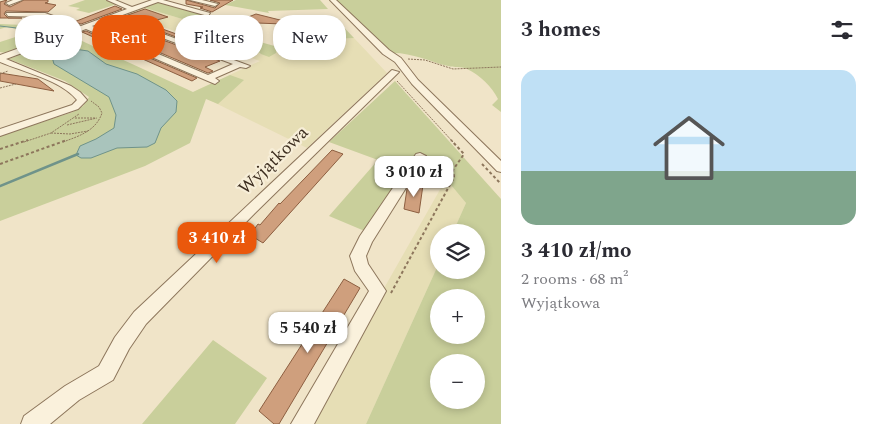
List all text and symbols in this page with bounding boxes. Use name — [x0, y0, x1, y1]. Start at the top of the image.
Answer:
text: 3 homes — [521, 14, 601, 46]
chip: Buy — [15, 15, 82, 60]
chip: Rent — [92, 15, 165, 60]
chip: Filters — [175, 15, 263, 60]
chip: New — [273, 15, 346, 60]
icon: filters — [828, 16, 856, 44]
icon: home — [644, 103, 734, 193]
street label: Wyjątkowa — [232, 120, 315, 201]
pin: 3 010 zł — [362, 156, 466, 198]
text: 3 010 zł — [385, 160, 443, 184]
pin: 3 410 zł — [165, 222, 269, 264]
map controls — [430, 224, 485, 409]
button: layers — [430, 224, 485, 279]
text: 3 410 zł — [188, 226, 246, 250]
text: 3 410 zł/mo — [521, 235, 632, 267]
text: 2 rooms · 68 m² — [521, 267, 628, 291]
button: + — [430, 289, 485, 344]
text: Wyjątkowa — [521, 291, 600, 315]
pin: 5 540 zł — [256, 312, 360, 354]
text: 5 540 zł — [279, 316, 337, 340]
button: − — [430, 354, 485, 409]

